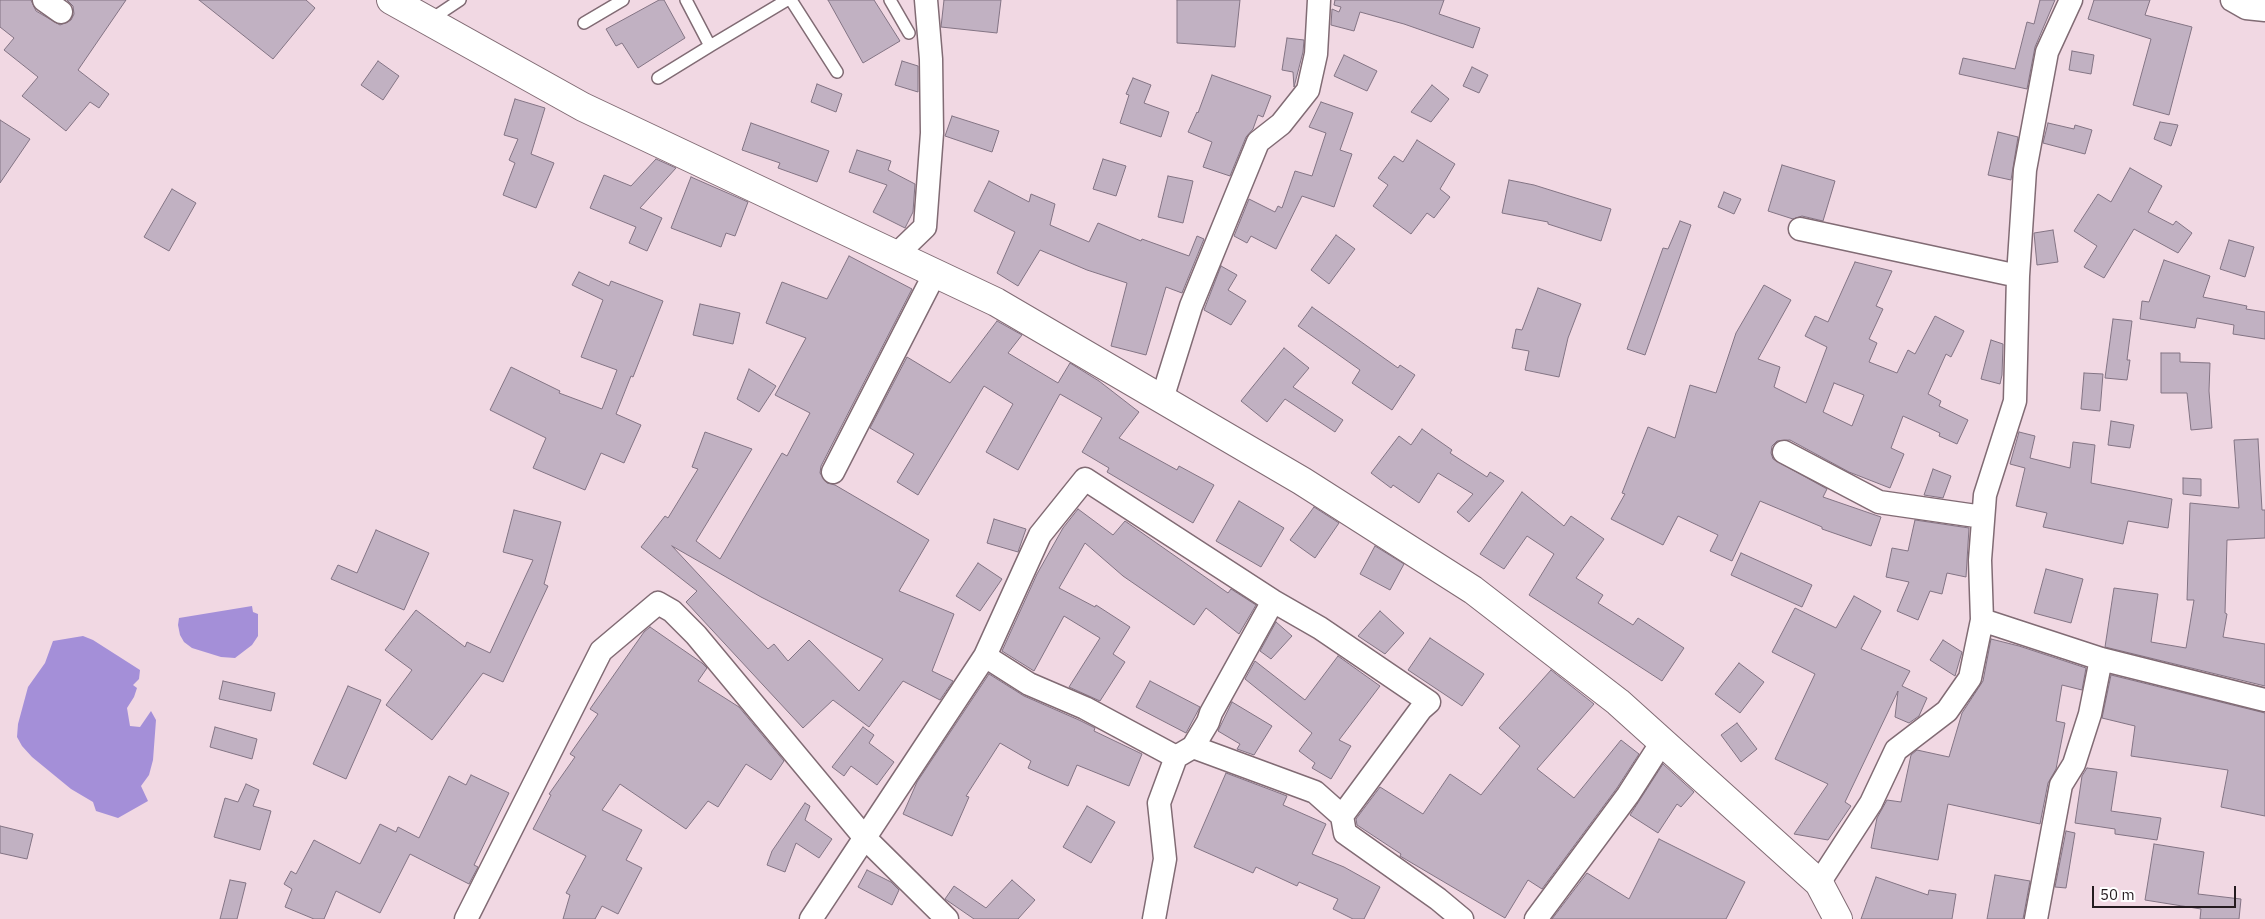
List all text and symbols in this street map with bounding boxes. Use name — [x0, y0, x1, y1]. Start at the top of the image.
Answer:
scale bar — [2095, 876, 2239, 908]
text: 50 m — [2100, 885, 2135, 904]

